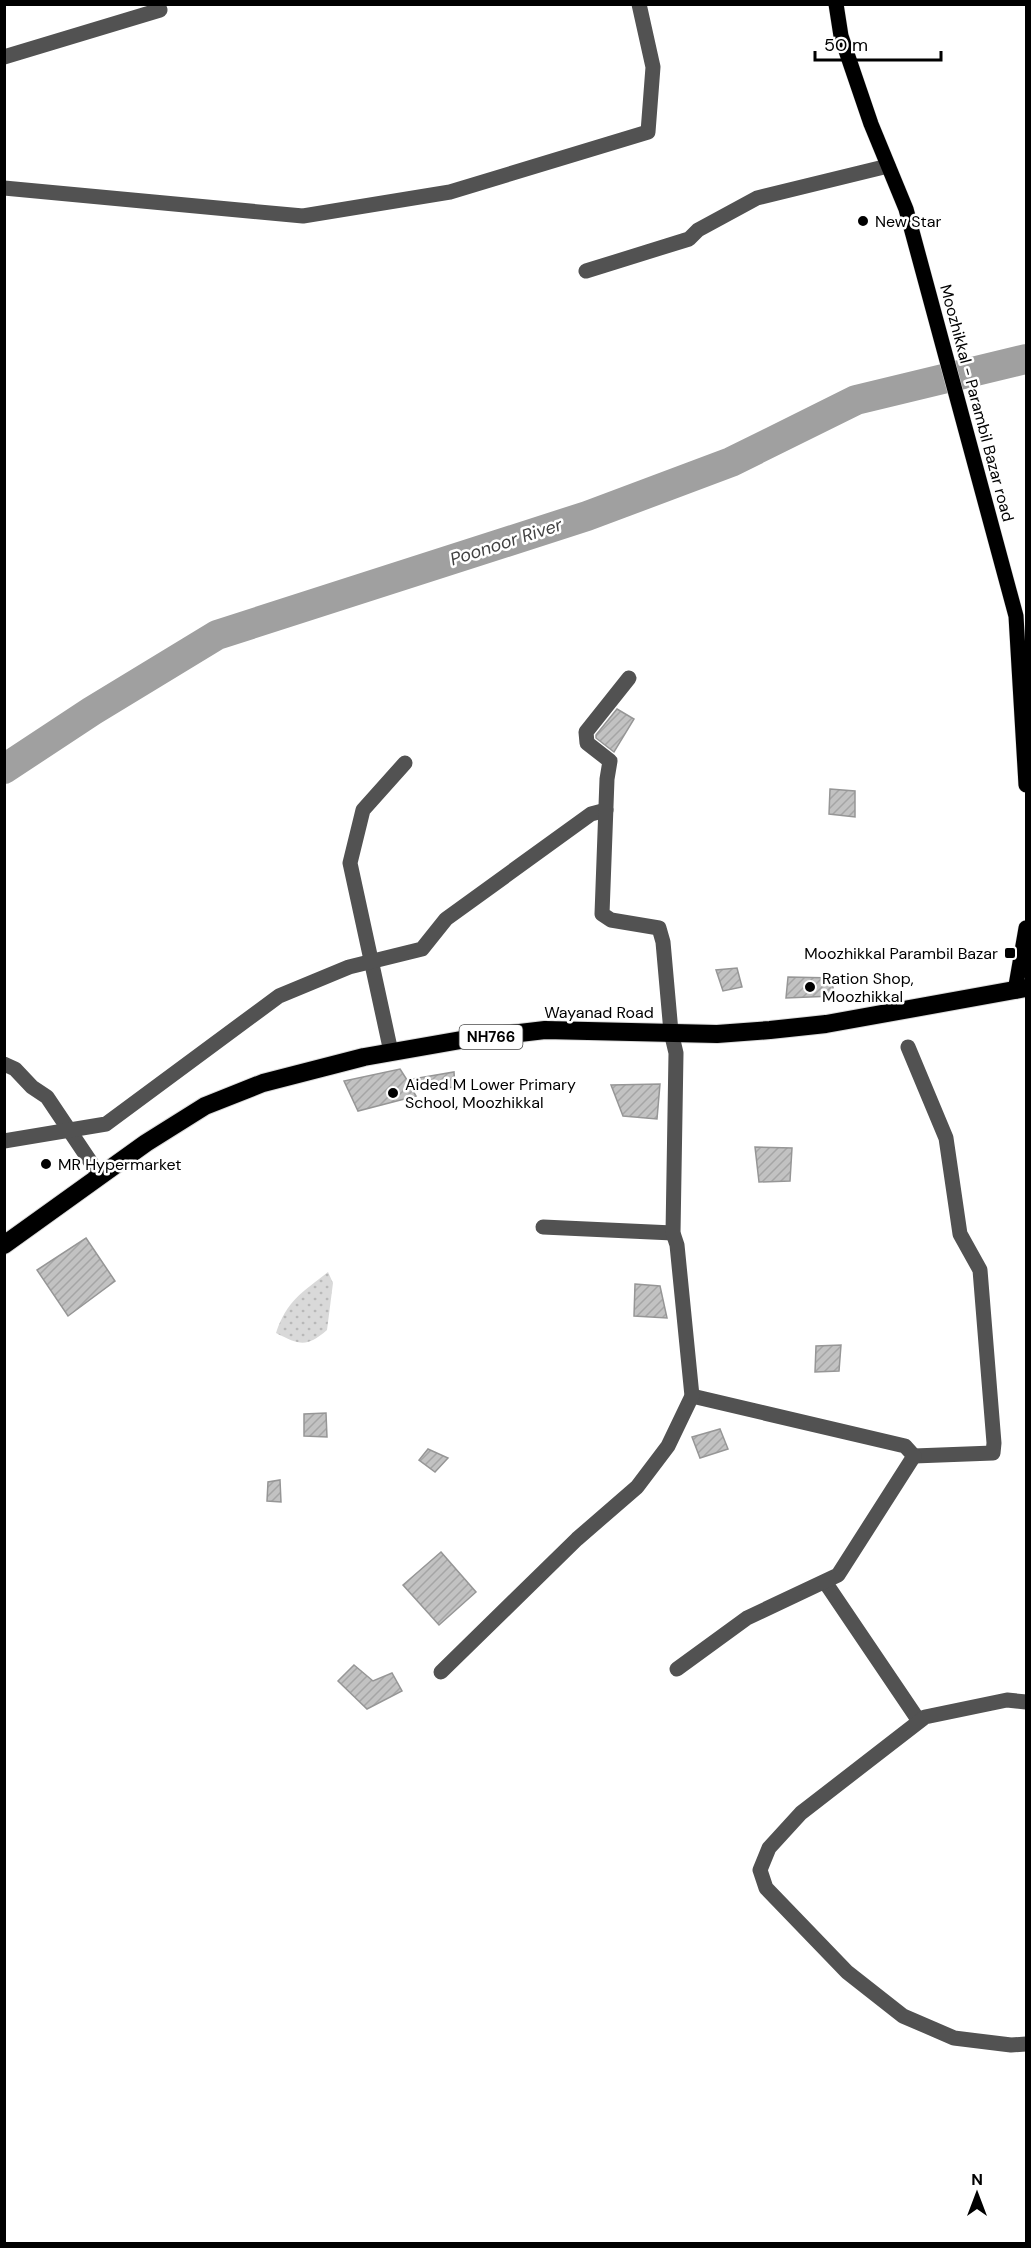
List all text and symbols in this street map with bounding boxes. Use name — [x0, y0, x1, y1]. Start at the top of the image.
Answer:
scale bar — [815, 24, 941, 62]
text: 50 m — [824, 33, 868, 57]
place label: New Star — [875, 211, 942, 232]
marker: New Star — [856, 214, 870, 228]
street label: Moozhikkal - Parambil Bazar road — [935, 282, 1019, 524]
water label: Poonoor River — [447, 512, 566, 571]
place label: Moozhikkal Parambil Bazar — [804, 943, 998, 964]
marker: Moozhikkal Parambil Bazar — [1003, 946, 1017, 960]
place label: Ration Shop, Moozhikkal — [822, 968, 914, 1007]
marker: Ration Shop, Moozhikkal — [803, 980, 817, 994]
street label: Wayanad Road — [544, 1002, 654, 1023]
road number: NH766 — [460, 1025, 522, 1049]
place label: Aided M Lower Primary School, Moozhikkal — [405, 1074, 576, 1113]
marker: Aided M Lower Primary School, Moozhikkal — [386, 1086, 400, 1100]
place label: MR Hypermarket — [58, 1154, 182, 1175]
marker: MR Hypermarket — [39, 1157, 53, 1171]
north arrow — [947, 2164, 1007, 2224]
text: N — [971, 2169, 983, 2190]

